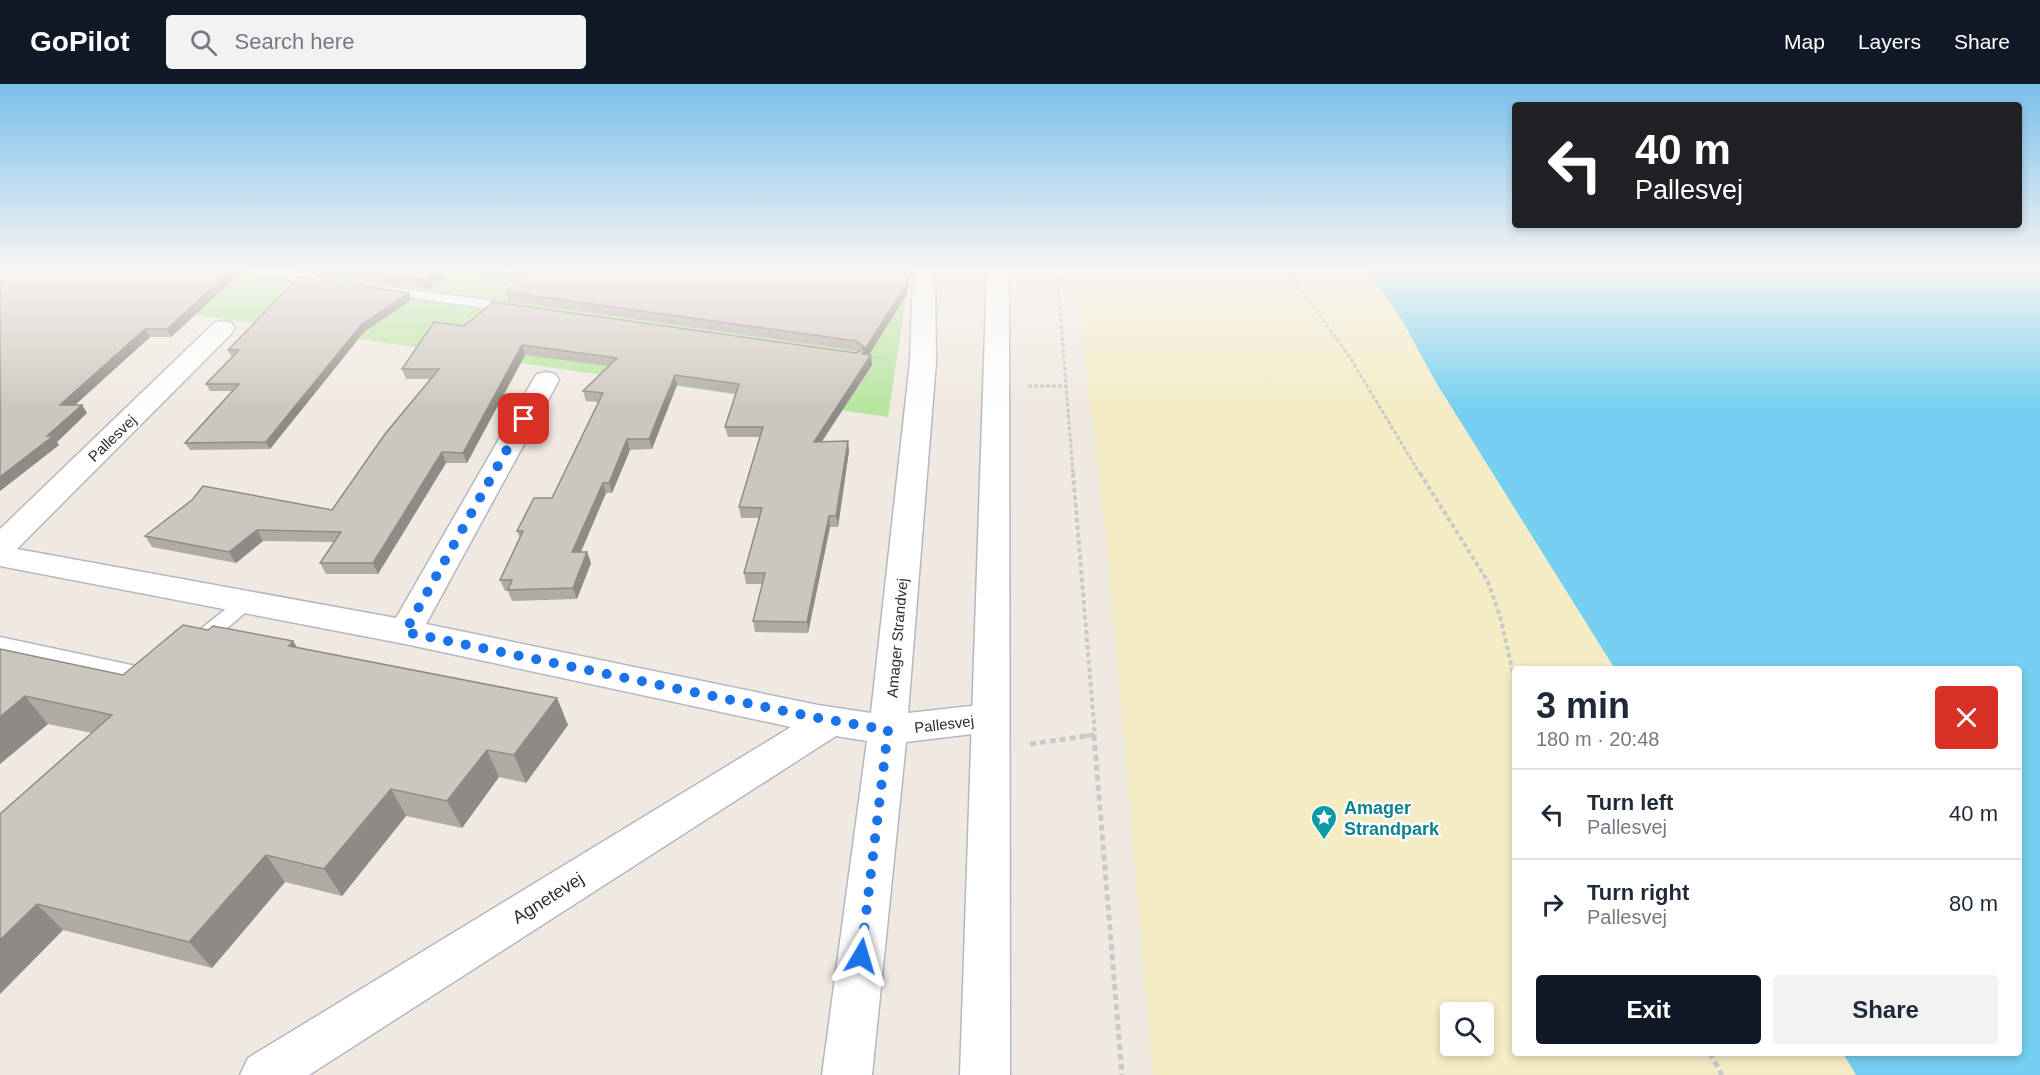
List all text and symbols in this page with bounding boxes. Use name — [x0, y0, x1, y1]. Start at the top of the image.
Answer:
search box — [166, 15, 586, 69]
text: GoPilot — [30, 26, 130, 57]
icon: search — [187, 26, 220, 59]
text: Search here — [235, 29, 354, 54]
text: Map — [1784, 30, 1825, 53]
text: Layers — [1858, 30, 1921, 53]
text: Share — [1954, 30, 2010, 53]
icon: left — [1536, 126, 1614, 204]
text: 40 m — [1635, 126, 1731, 173]
text: Pallesvej — [1635, 175, 1743, 205]
pin — [498, 393, 549, 444]
icon: arrive — [507, 402, 540, 435]
street label: Pallesvej — [85, 411, 139, 465]
street label: Amager Strandvej — [883, 577, 911, 699]
text: 3 min — [1536, 685, 1630, 726]
button: close — [1935, 686, 1998, 749]
street label: Pallesvej — [913, 712, 975, 736]
text: 180 m · 20:48 — [1536, 728, 1659, 750]
text: Turn left — [1587, 790, 1673, 815]
place label: Amager Strandpark — [1344, 798, 1440, 839]
icon: left — [1536, 798, 1569, 831]
text: 40 m — [1949, 801, 1998, 826]
place icon: Amager Strandpark — [1309, 803, 1339, 841]
text: Pallesvej — [1587, 816, 1667, 838]
street label: Agnetevej — [509, 868, 587, 928]
text: Turn right — [1587, 880, 1689, 905]
icon: right — [1536, 888, 1569, 921]
text: 80 m — [1949, 891, 1998, 916]
text: Pallesvej — [1587, 906, 1667, 928]
position arrow — [829, 924, 893, 988]
button: Exit — [1536, 975, 1761, 1044]
button: Share — [1773, 975, 1998, 1044]
map controls — [1440, 1002, 1494, 1056]
button: search — [1440, 1002, 1494, 1056]

